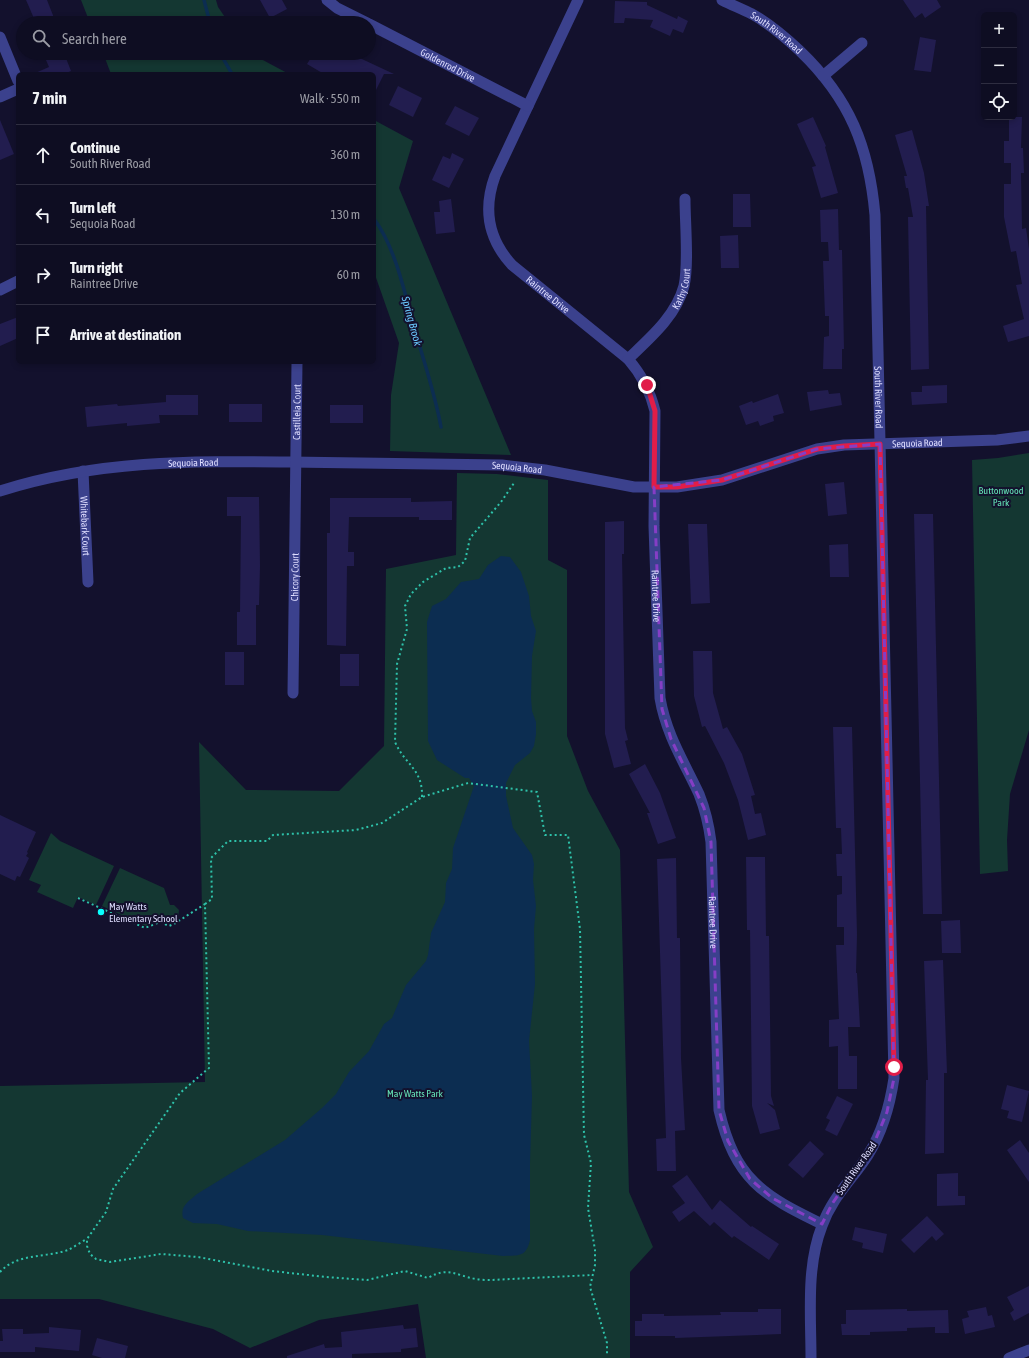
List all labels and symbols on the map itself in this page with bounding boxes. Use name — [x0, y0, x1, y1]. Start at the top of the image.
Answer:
street label: South River Road — [749, 10, 804, 56]
street label: Goldenrod Drive — [419, 47, 477, 84]
street label: Kathy Court — [670, 268, 692, 311]
street label: Raintree Drive — [524, 274, 572, 316]
water label: Spring Brook — [399, 294, 424, 347]
street label: South River Road — [872, 366, 885, 429]
route end — [638, 376, 656, 394]
street label: Castilleia Court — [291, 384, 303, 440]
street label: Sequoia Road — [892, 437, 943, 449]
street label: Sequoia Road — [168, 457, 219, 469]
street label: Sequoia Road — [492, 460, 543, 476]
park label: Buttonwood Park — [979, 485, 1024, 508]
street label: Whitebark Court — [78, 496, 92, 556]
street label: Chicory Court — [289, 553, 301, 601]
street label: Raintree Drive — [650, 570, 662, 623]
street label: Raintree Drive — [707, 896, 719, 949]
place label: May Watts Elementary School — [109, 901, 178, 924]
marker: May Watts Elementary School — [96, 907, 106, 917]
route start — [885, 1058, 903, 1076]
park label: May Watts Park — [387, 1088, 443, 1099]
street label: South River Road — [834, 1139, 879, 1197]

